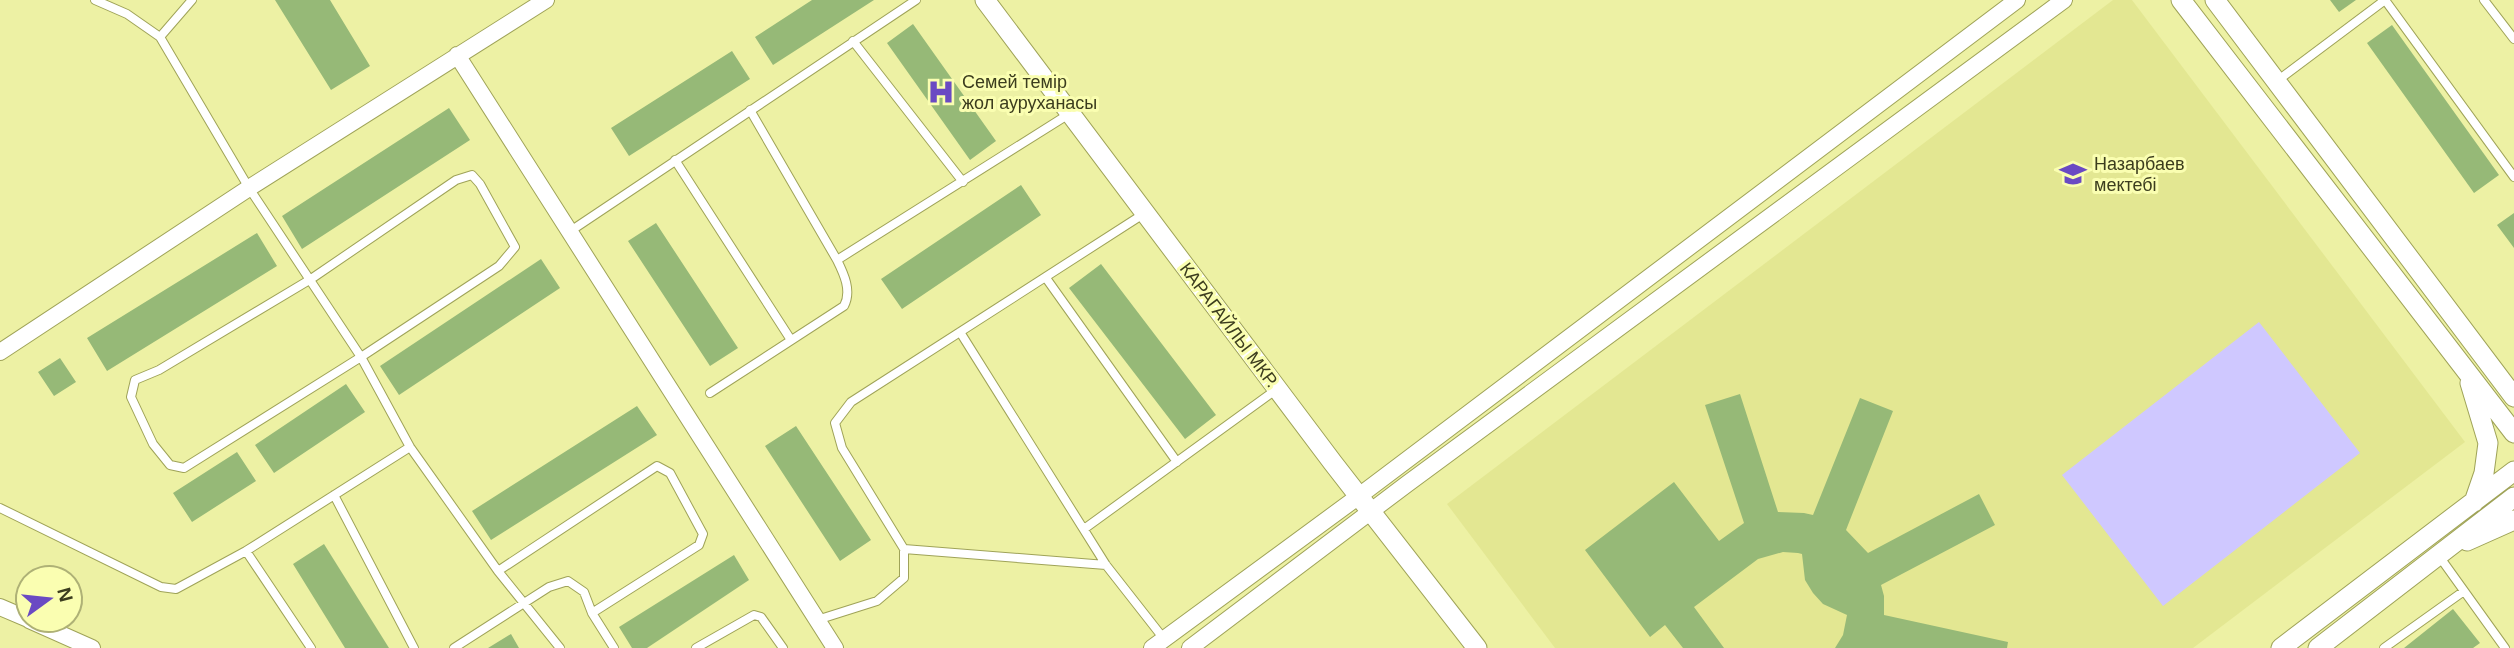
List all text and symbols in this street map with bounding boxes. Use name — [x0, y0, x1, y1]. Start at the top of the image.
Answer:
place label: Семей темір жол ауруханасы — [962, 72, 1097, 113]
hospital icon: Семей темір жол ауруханасы — [926, 77, 956, 107]
place label: Назарбаев мектебі — [2094, 154, 2185, 195]
school or university icon: Назарбаев мектебі — [2058, 159, 2088, 189]
street label: КАРАГАЙЛЫ МКР. — [1176, 258, 1283, 391]
north arrow — [14, 564, 84, 634]
text: N — [53, 585, 77, 604]

